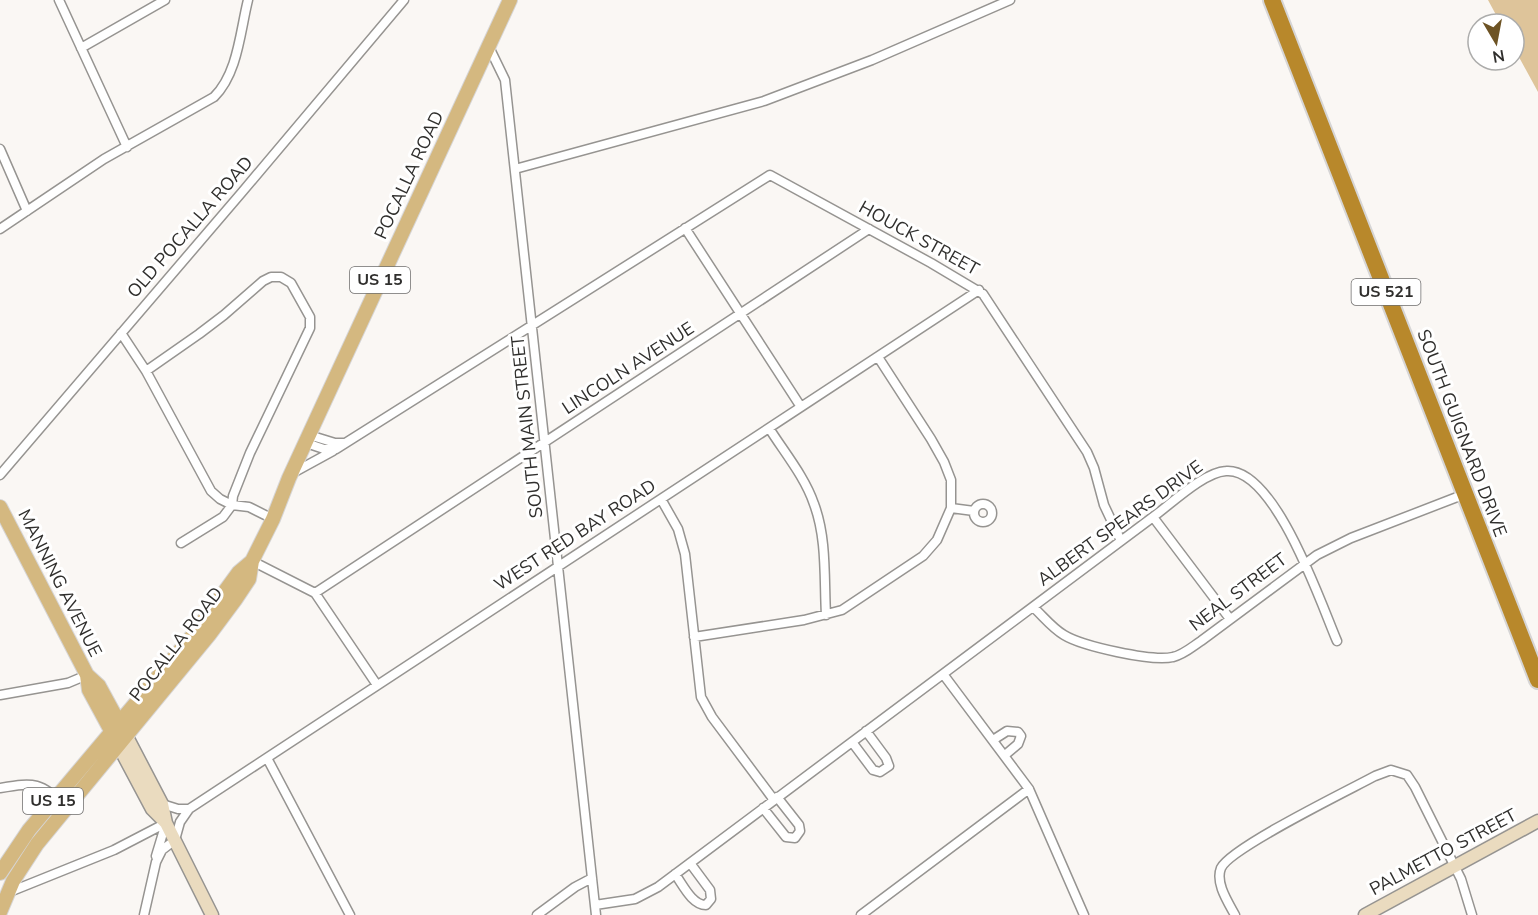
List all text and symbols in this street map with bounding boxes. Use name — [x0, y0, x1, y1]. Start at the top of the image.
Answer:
north arrow — [1466, 12, 1526, 72]
text: N — [1491, 44, 1506, 68]
street label: POCALLA ROAD — [369, 107, 449, 243]
street label: OLD POCALLA ROAD — [122, 151, 258, 303]
street label: HOUCK STREET — [855, 195, 983, 281]
road number: US 15 — [350, 267, 410, 293]
road number: US 521 — [1352, 279, 1420, 305]
street label: LINCOLN AVENUE — [557, 316, 699, 420]
street label: SOUTH GUIGNARD DRIVE — [1411, 326, 1513, 540]
street label: SOUTH MAIN STREET — [505, 334, 549, 519]
street label: ALBERT SPEARS DRIVE — [1032, 455, 1208, 591]
street label: WEST RED BAY ROAD — [490, 474, 660, 596]
street label: MANNING AVENUE — [12, 505, 108, 661]
street label: NEAL STREET — [1184, 547, 1292, 637]
street label: POCALLA ROAD — [124, 582, 228, 706]
road number: US 15 — [23, 788, 83, 814]
street label: PALMETTO STREET — [1365, 803, 1521, 901]

